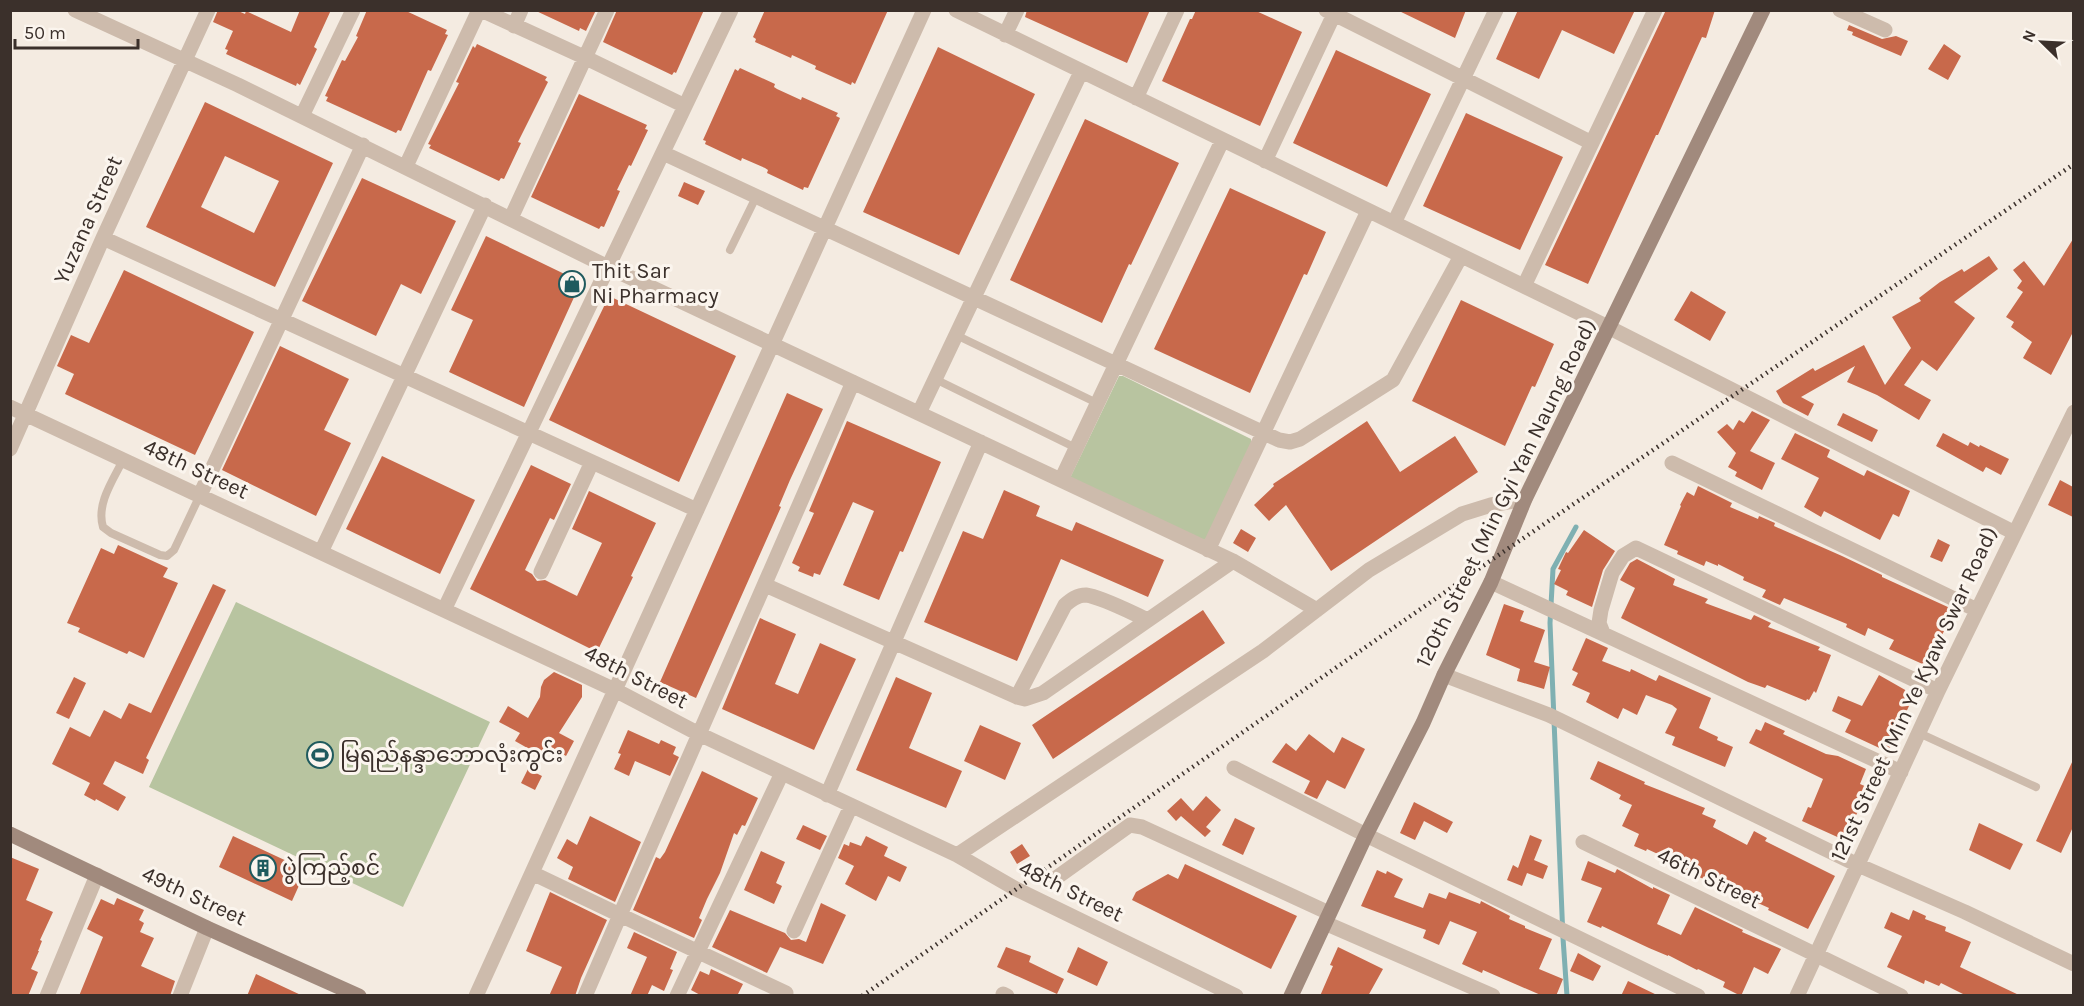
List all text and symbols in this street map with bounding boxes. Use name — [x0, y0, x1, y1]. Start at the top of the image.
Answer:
scale bar — [15, 12, 138, 50]
north arrow — [2012, 12, 2072, 72]
text: 50 m — [24, 22, 66, 44]
text: N — [2018, 27, 2040, 45]
street label: Yuzana Street — [48, 152, 128, 288]
place label: Thit Sar Ni Pharmacy — [592, 258, 719, 309]
shop icon: Thit Sar Ni Pharmacy — [557, 269, 587, 299]
street label: 120th Street (Min Gyi Yan Naung Road) — [1410, 315, 1602, 671]
street label: 48th Street — [139, 433, 253, 505]
street label: 121st Street (Min Ye Kyaw Swar Road) — [1825, 522, 2003, 866]
street label: 48th Street — [580, 640, 692, 714]
place label: မြရည်နန္ဒာဘောလုံးကွင်း — [340, 739, 563, 773]
sports icon: မြရည်နန္ဒာဘောလုံးကွင်း — [305, 740, 335, 770]
street label: 46th Street — [1653, 842, 1765, 914]
place label: ပွဲကြည့်စင် — [282, 852, 380, 885]
building icon: ပွဲကြည့်စင် — [248, 853, 278, 883]
street label: 48th Street — [1015, 855, 1127, 927]
street label: 49th Street — [138, 861, 250, 931]

